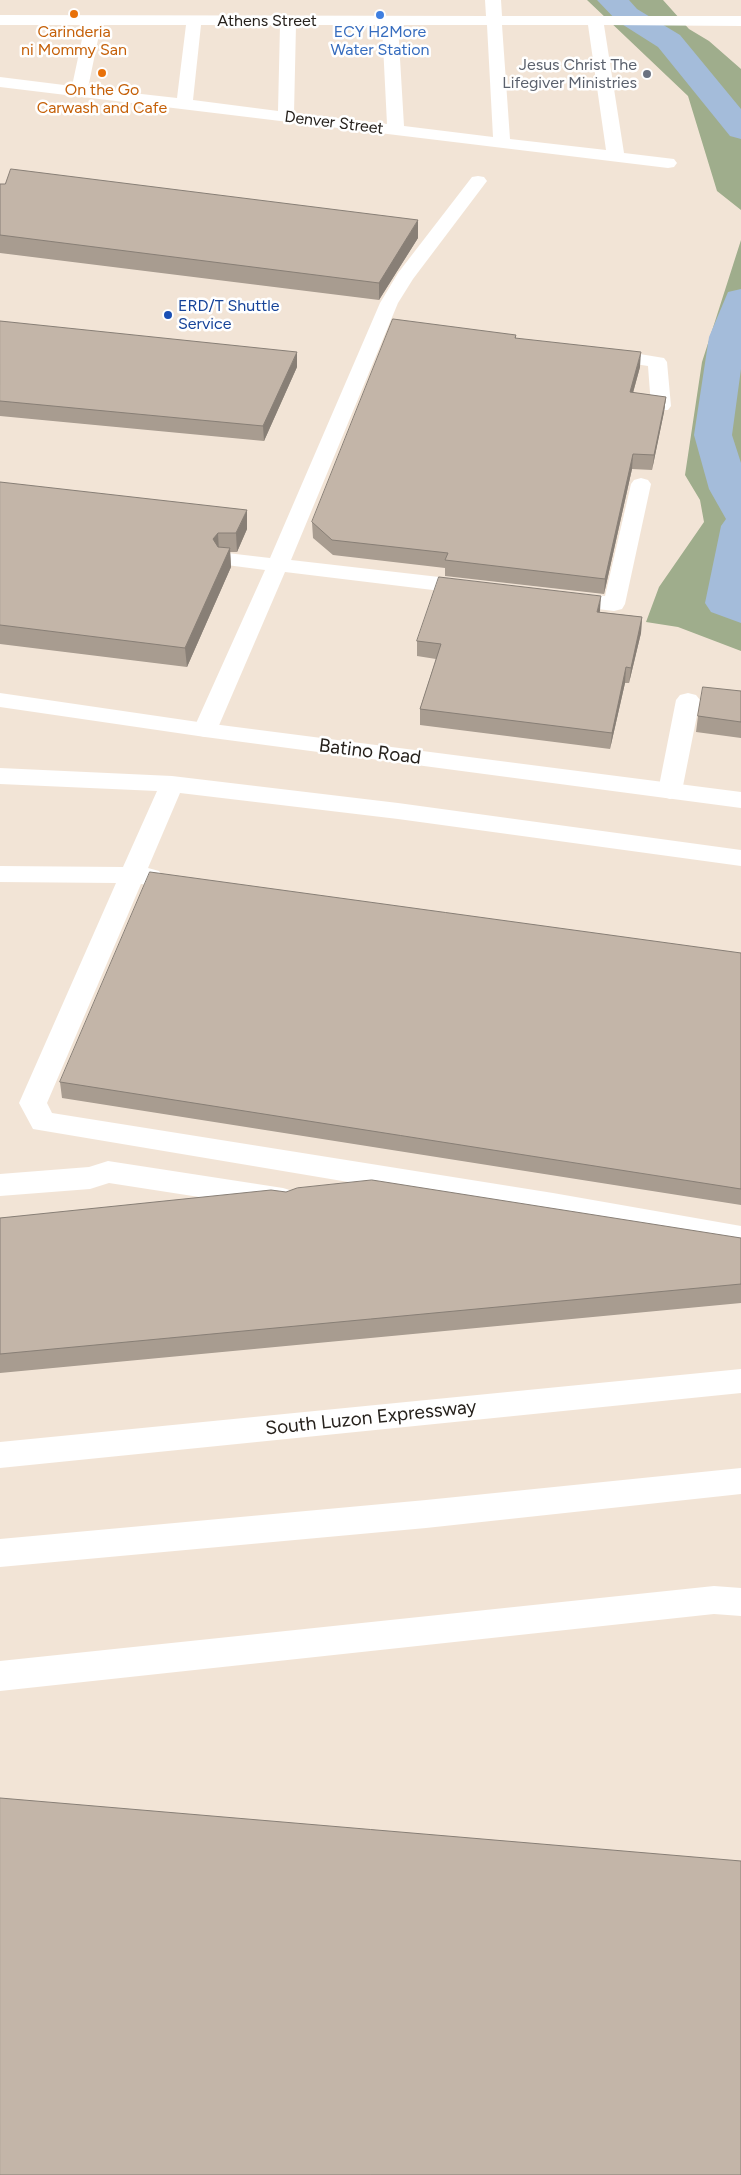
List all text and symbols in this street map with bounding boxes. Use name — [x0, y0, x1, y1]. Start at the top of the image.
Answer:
marker: Carinderia ni Mommy San — [68, 8, 80, 20]
marker: ECY H2More Water Station — [374, 9, 386, 21]
street label: Athens Street — [217, 11, 317, 31]
place label: Carinderia ni Mommy San — [21, 22, 127, 60]
place label: ECY H2More Water Station — [331, 22, 429, 60]
place label: Jesus Christ The Lifegiver Ministries — [502, 55, 637, 93]
marker: On the Go Carwash and Cafe — [96, 67, 108, 79]
marker: Jesus Christ The Lifegiver Ministries — [641, 68, 653, 80]
place label: On the Go Carwash and Cafe — [37, 80, 167, 118]
street label: Denver Street — [283, 107, 385, 139]
place label: ERD/T Shuttle Service — [178, 296, 280, 334]
marker: ERD/T Shuttle Service — [162, 309, 174, 321]
street label: Batino Road — [318, 734, 422, 770]
street label: South Luzon Expressway — [264, 1396, 478, 1440]

